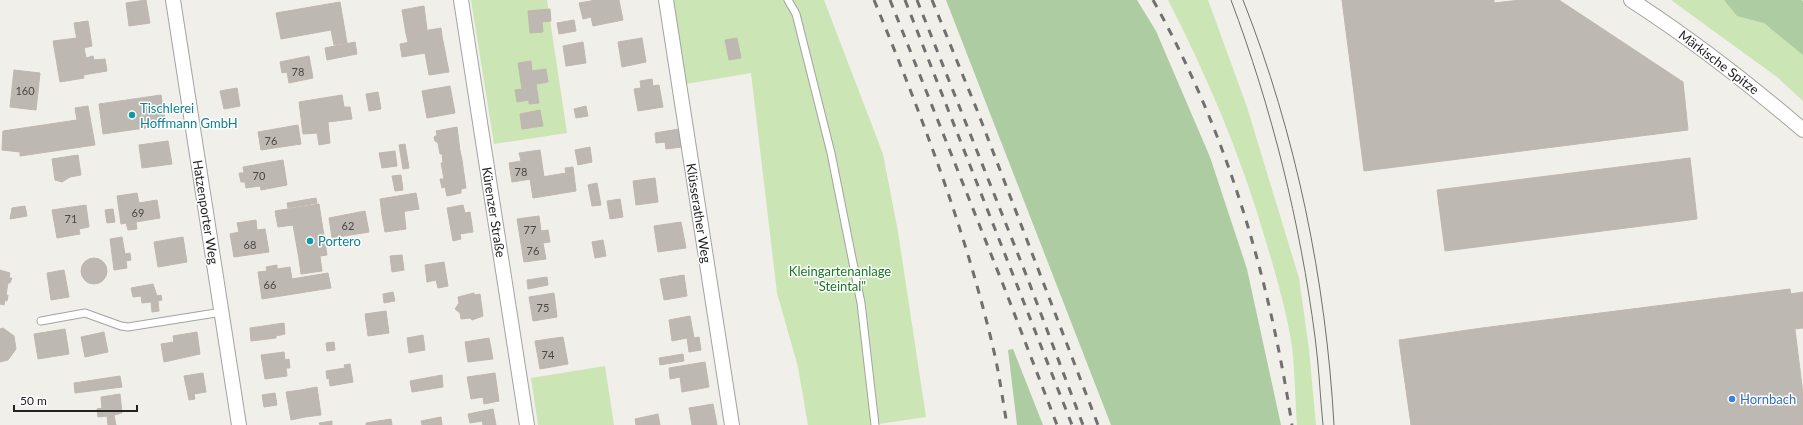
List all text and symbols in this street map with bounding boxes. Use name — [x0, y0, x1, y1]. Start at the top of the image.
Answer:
street label: Märkische Spitze — [1676, 27, 1763, 98]
house number: 78 — [292, 65, 304, 78]
house number: 160 — [15, 84, 35, 97]
place label: Tischlerei Hoffmann GmbH — [140, 100, 238, 131]
marker: Tischlerei Hoffmann GmbH — [127, 110, 137, 120]
house number: 76 — [265, 134, 277, 147]
street label: Hatzenporter Weg — [190, 159, 222, 266]
street label: Klüsserather Weg — [683, 162, 715, 264]
house number: 78 — [515, 165, 527, 178]
street label: Kürenzer Straße — [479, 166, 509, 259]
house number: 70 — [253, 169, 266, 182]
house number: 69 — [132, 206, 144, 219]
house number: 71 — [65, 212, 77, 225]
house number: 62 — [342, 219, 354, 232]
house number: 77 — [524, 223, 536, 236]
place label: Portero — [318, 233, 361, 249]
marker: Portero — [305, 236, 315, 246]
house number: 68 — [244, 238, 256, 251]
house number: 76 — [527, 244, 539, 257]
park label: Kleingartenanlage "Steintal" — [789, 263, 891, 294]
house number: 66 — [264, 278, 276, 291]
house number: 75 — [537, 301, 549, 314]
house number: 74 — [542, 348, 555, 361]
scale bar — [14, 387, 137, 413]
place label: Hornbach — [1740, 391, 1796, 407]
text: 50 m — [20, 393, 47, 408]
marker: Hornbach — [1727, 394, 1737, 404]

